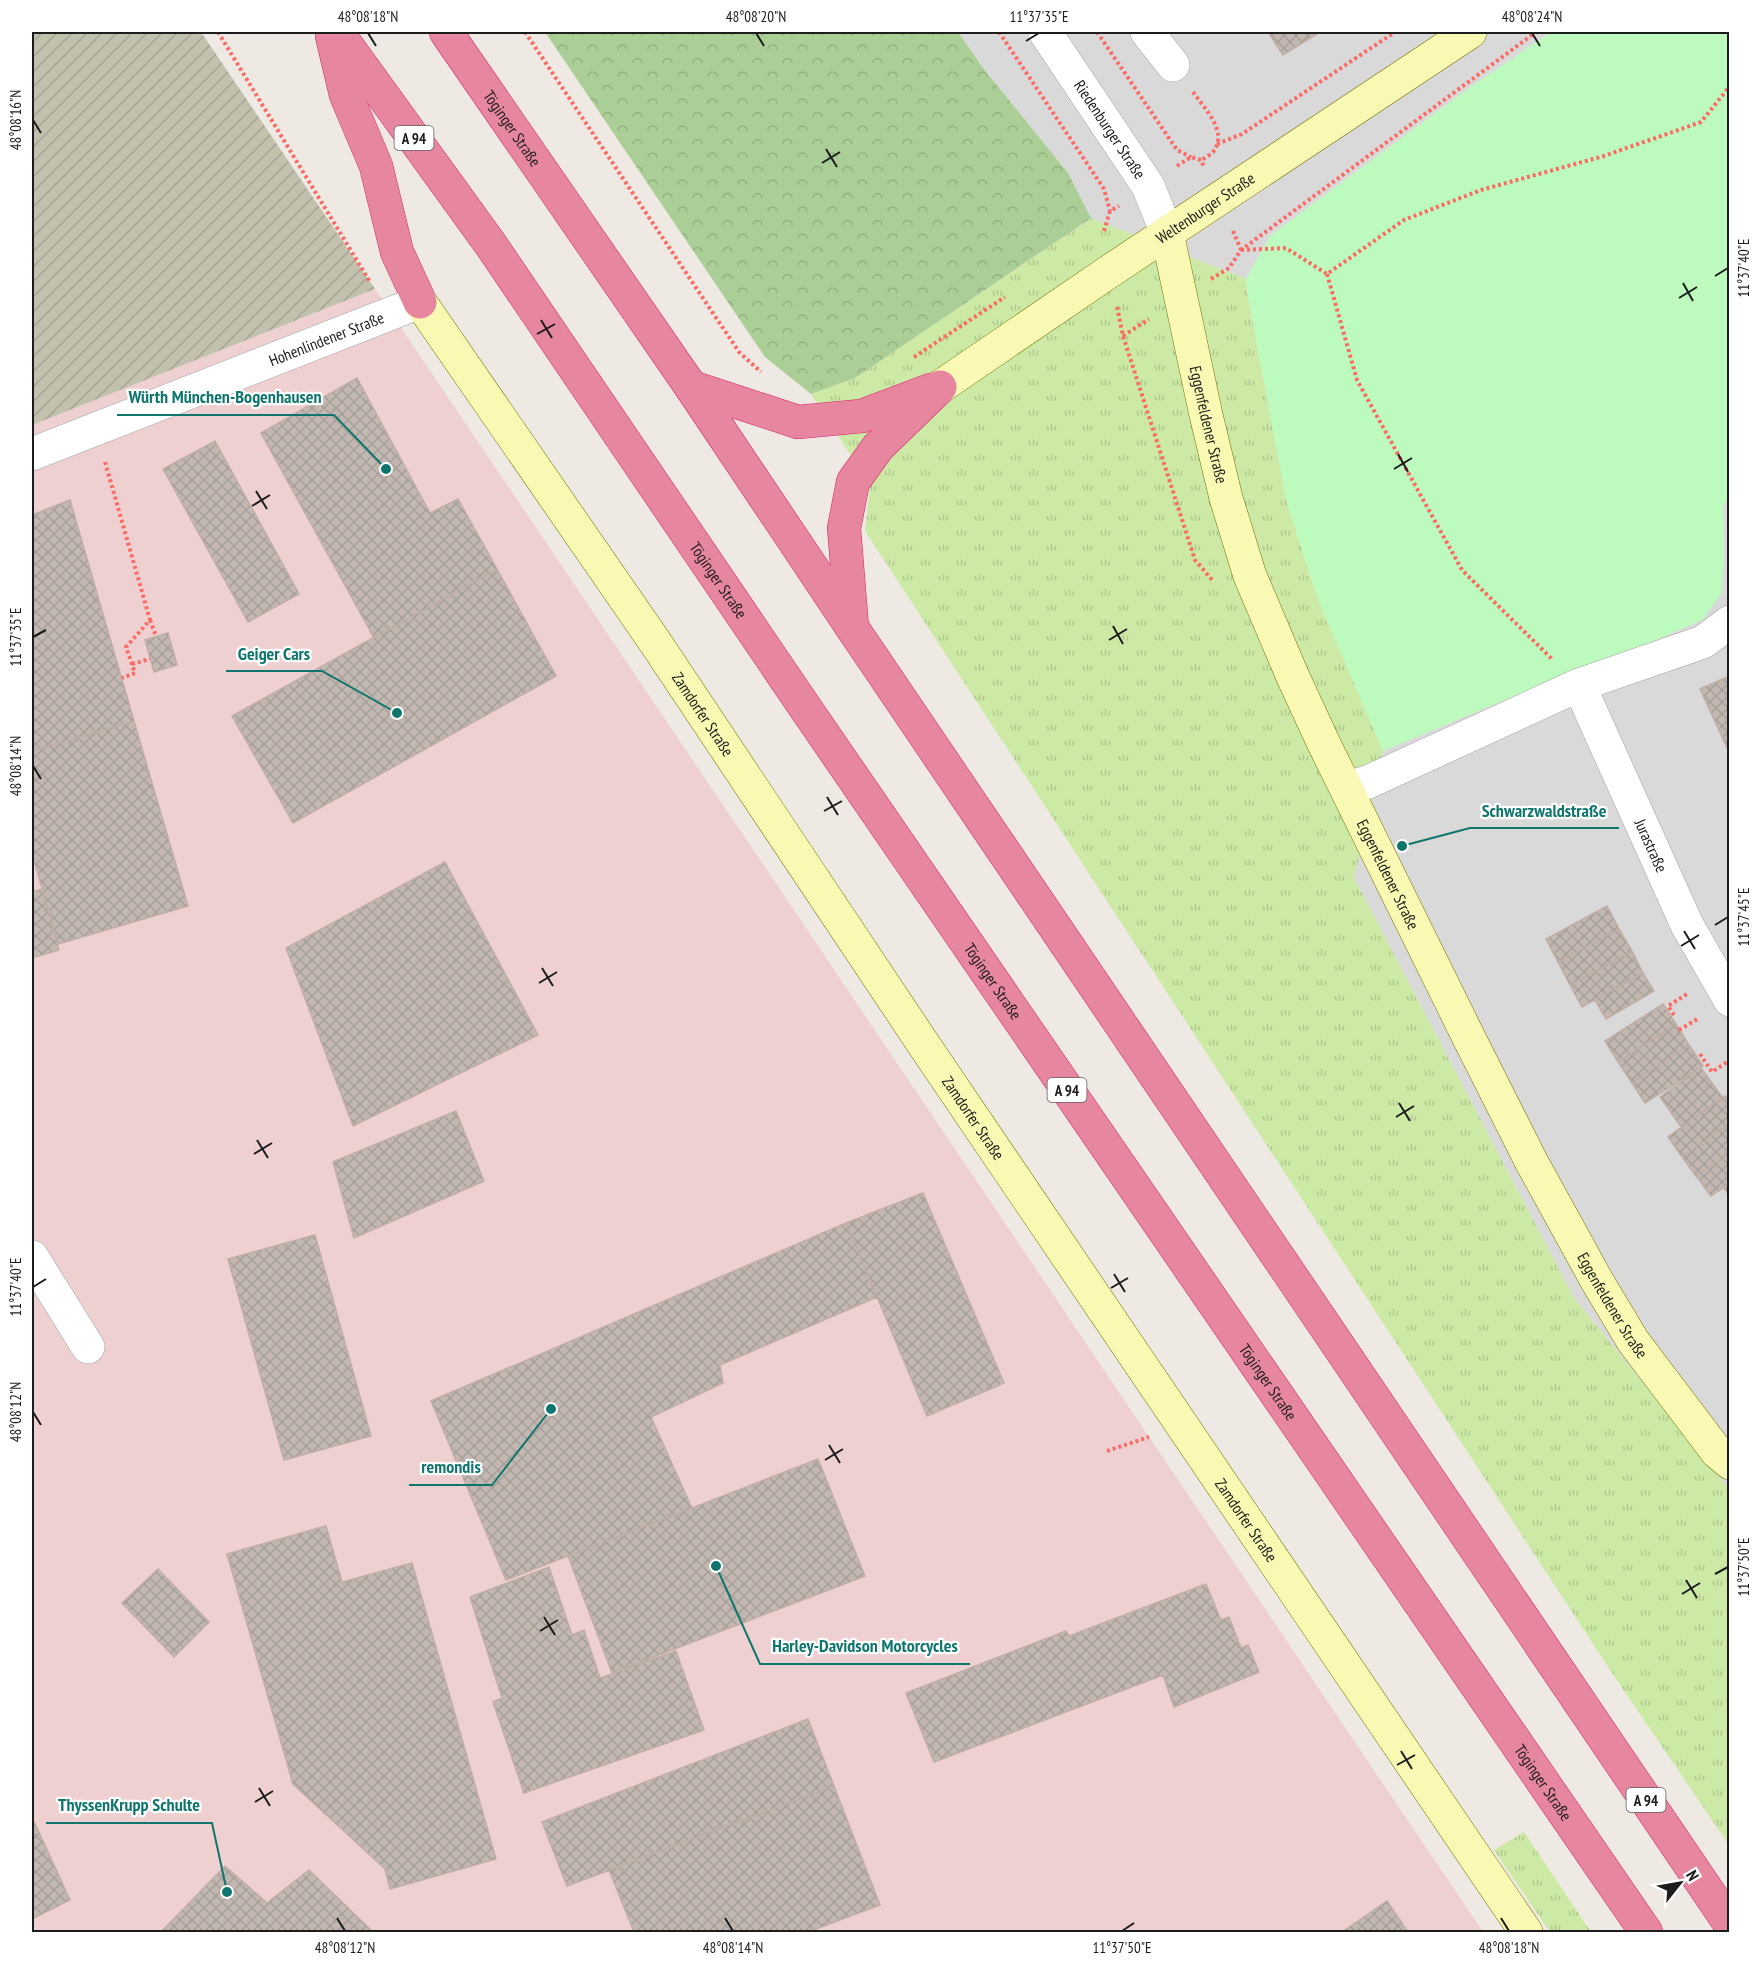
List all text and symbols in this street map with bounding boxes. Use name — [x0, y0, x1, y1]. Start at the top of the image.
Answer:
text: 48°08'18"N — [338, 7, 398, 26]
text: 48°08'20"N — [726, 7, 786, 26]
text: 11°37'35"E — [1009, 7, 1069, 26]
text: 48°08'24"N — [1502, 7, 1562, 26]
street label: Riedenburger Straße — [1070, 76, 1150, 182]
street label: Töginger Straße — [479, 86, 546, 170]
text: 48°08'16"N — [6, 90, 25, 150]
road number: A 94 — [394, 126, 434, 150]
street label: Weltenburger Straße — [1152, 168, 1258, 248]
text: 11°37'40"E — [1734, 238, 1753, 298]
street label: Hohenlindener Straße — [266, 307, 387, 370]
street label: Eggenfeldener Straße — [1186, 364, 1232, 485]
callout: Würth München-Bogenhausen — [117, 379, 334, 415]
text: Würth München-Bogenhausen — [127, 385, 322, 408]
street label: Töginger Straße — [686, 538, 752, 622]
text: 11°37'35"E — [6, 607, 25, 667]
callout: Geiger Cars — [226, 635, 322, 671]
text: Geiger Cars — [238, 642, 310, 665]
street label: Zamdorfer Straße — [668, 668, 738, 760]
text: 48°08'14"N — [6, 736, 25, 796]
callout: Schwarzwaldstraße — [1470, 792, 1619, 828]
text: Schwarzwaldstraße — [1482, 799, 1607, 822]
street label: Jurastraße — [1630, 815, 1672, 875]
street label: Eggenfeldener Straße — [1353, 816, 1424, 933]
text: 11°37'45"E — [1734, 887, 1753, 947]
street label: Töginger Straße — [960, 939, 1026, 1023]
street label: Zamdorfer Straße — [938, 1072, 1009, 1164]
road number: A 94 — [1048, 1078, 1086, 1102]
street label: Eggenfeldener Straße — [1573, 1249, 1652, 1362]
text: 11°37'40"E — [6, 1257, 25, 1317]
street label: Töginger Straße — [1235, 1340, 1301, 1424]
text: 48°08'12"N — [6, 1382, 25, 1442]
callout: remondis — [409, 1449, 492, 1485]
text: remondis — [421, 1455, 481, 1478]
street label: Zamdorfer Straße — [1211, 1474, 1282, 1566]
text: 11°37'50"E — [1734, 1537, 1753, 1597]
callout: Harley-Davidson Motorcycles — [760, 1628, 970, 1664]
text: Harley-Davidson Motorcycles — [772, 1634, 958, 1657]
street label: Töginger Straße — [1510, 1741, 1577, 1824]
callout: ThyssenKrupp Schulte — [46, 1787, 212, 1823]
road number: A 94 — [1626, 1788, 1666, 1812]
text: ThyssenKrupp Schulte — [58, 1793, 200, 1816]
north arrow — [1650, 1853, 1710, 1913]
text: N — [1682, 1866, 1704, 1884]
text: 48°08'12"N — [315, 1938, 375, 1957]
text: 48°08'14"N — [703, 1938, 763, 1957]
text: 11°37'50"E — [1092, 1938, 1152, 1957]
text: 48°08'18"N — [1479, 1938, 1539, 1957]

